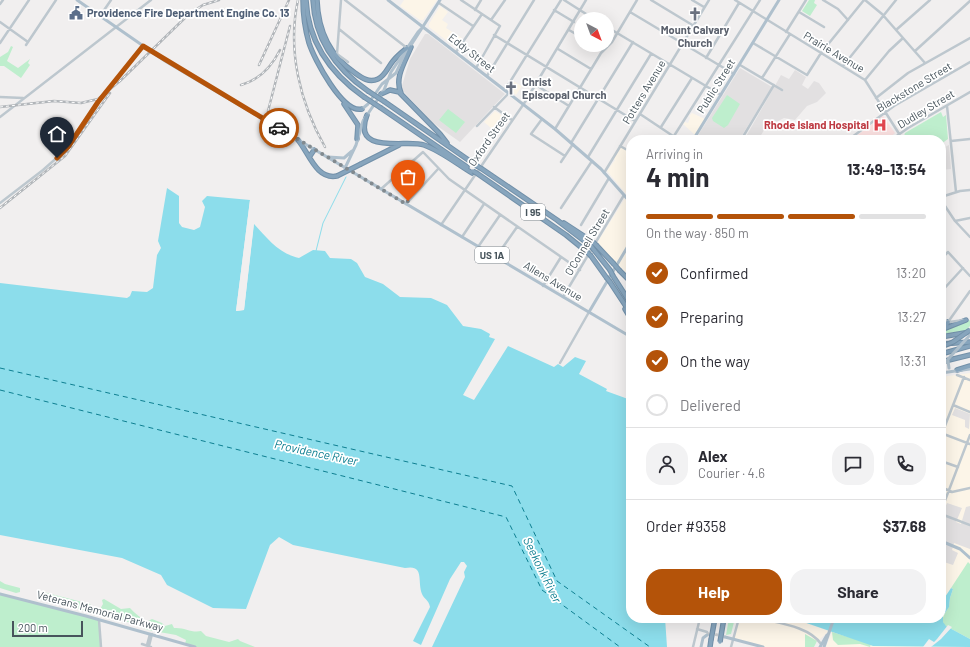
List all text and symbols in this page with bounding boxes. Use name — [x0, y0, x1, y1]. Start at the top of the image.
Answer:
public building icon: Providence Fire Department Engine Co. 13 — [68, 5, 84, 21]
place label: Providence Fire Department Engine Co. 13 — [87, 6, 290, 19]
church icon: Mount Calvary Church — [687, 6, 703, 22]
north arrow — [574, 12, 614, 52]
map controls — [574, 12, 614, 52]
place label: Mount Calvary Church — [661, 23, 730, 49]
street label: Prairie Avenue — [801, 28, 867, 75]
street label: Eddy Street — [446, 30, 498, 75]
street label: Public Street — [694, 56, 737, 115]
street label: Potters Avenue — [619, 57, 668, 126]
street label: Blackstone Street — [874, 59, 954, 114]
place label: Christ Episcopal Church — [522, 75, 607, 101]
church icon: Christ Episcopal Church — [503, 80, 519, 96]
street label: Dudley Street — [895, 86, 957, 131]
courier — [259, 108, 299, 148]
street label: Oxford Street — [465, 109, 512, 169]
pin — [40, 117, 74, 158]
icon: car — [268, 117, 290, 139]
hospital icon: Rhode Island Hospital — [872, 117, 888, 133]
place label: Rhode Island Hospital — [764, 118, 869, 131]
icon: home — [46, 123, 68, 145]
text: Arriving in — [646, 146, 703, 162]
pin — [391, 160, 425, 201]
text: 13:49–13:54 — [847, 160, 926, 178]
text: 4 min — [646, 161, 710, 192]
icon: bag — [397, 166, 419, 188]
road number: I 95 — [521, 204, 545, 220]
street label: O'Connell Street — [561, 206, 612, 278]
text: On the way · 850 m — [646, 225, 749, 241]
road number: US 1A — [475, 247, 509, 263]
street label: Allens Avenue — [522, 258, 585, 303]
icon: check — [646, 262, 668, 284]
text: Confirmed — [680, 264, 748, 282]
text: 13:20 — [896, 265, 926, 281]
icon: check — [646, 306, 668, 328]
text: Preparing — [680, 308, 744, 326]
text: 13:27 — [897, 309, 926, 325]
icon: check — [646, 350, 668, 372]
text: On the way — [680, 352, 750, 370]
text: 13:31 — [899, 353, 926, 369]
text: Delivered — [680, 396, 741, 414]
water label: Providence River — [273, 436, 360, 468]
button: person — [646, 443, 688, 485]
button: chat — [832, 443, 874, 485]
button: phone — [884, 443, 926, 485]
text: Alex — [698, 447, 728, 465]
text: Courier · 4.6 — [698, 465, 765, 481]
text: Order #9358 — [646, 517, 726, 535]
text: $37.68 — [883, 517, 926, 535]
water label: Seekonk River — [521, 534, 565, 605]
button: Help — [646, 569, 782, 615]
button: Share — [790, 569, 926, 615]
street label: Veterans Memorial Parkway — [35, 587, 165, 634]
scale bar — [12, 619, 83, 638]
text: 200 m — [18, 621, 48, 634]

